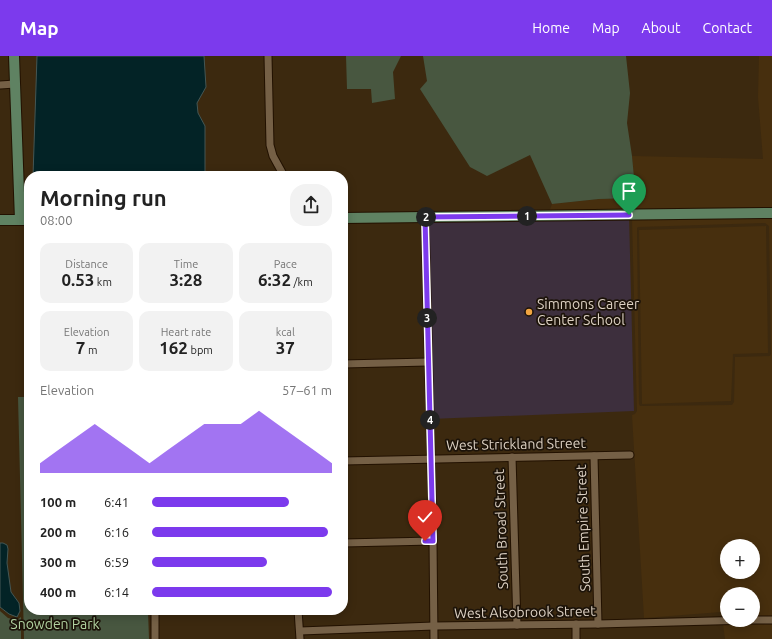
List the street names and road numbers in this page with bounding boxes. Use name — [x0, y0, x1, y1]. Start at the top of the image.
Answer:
street label: West Strickland Street — [446, 435, 586, 453]
street label: South Empire Street — [573, 464, 593, 592]
street label: South Broad Street — [491, 468, 511, 589]
street label: West Alsobrook Street — [454, 603, 596, 621]

